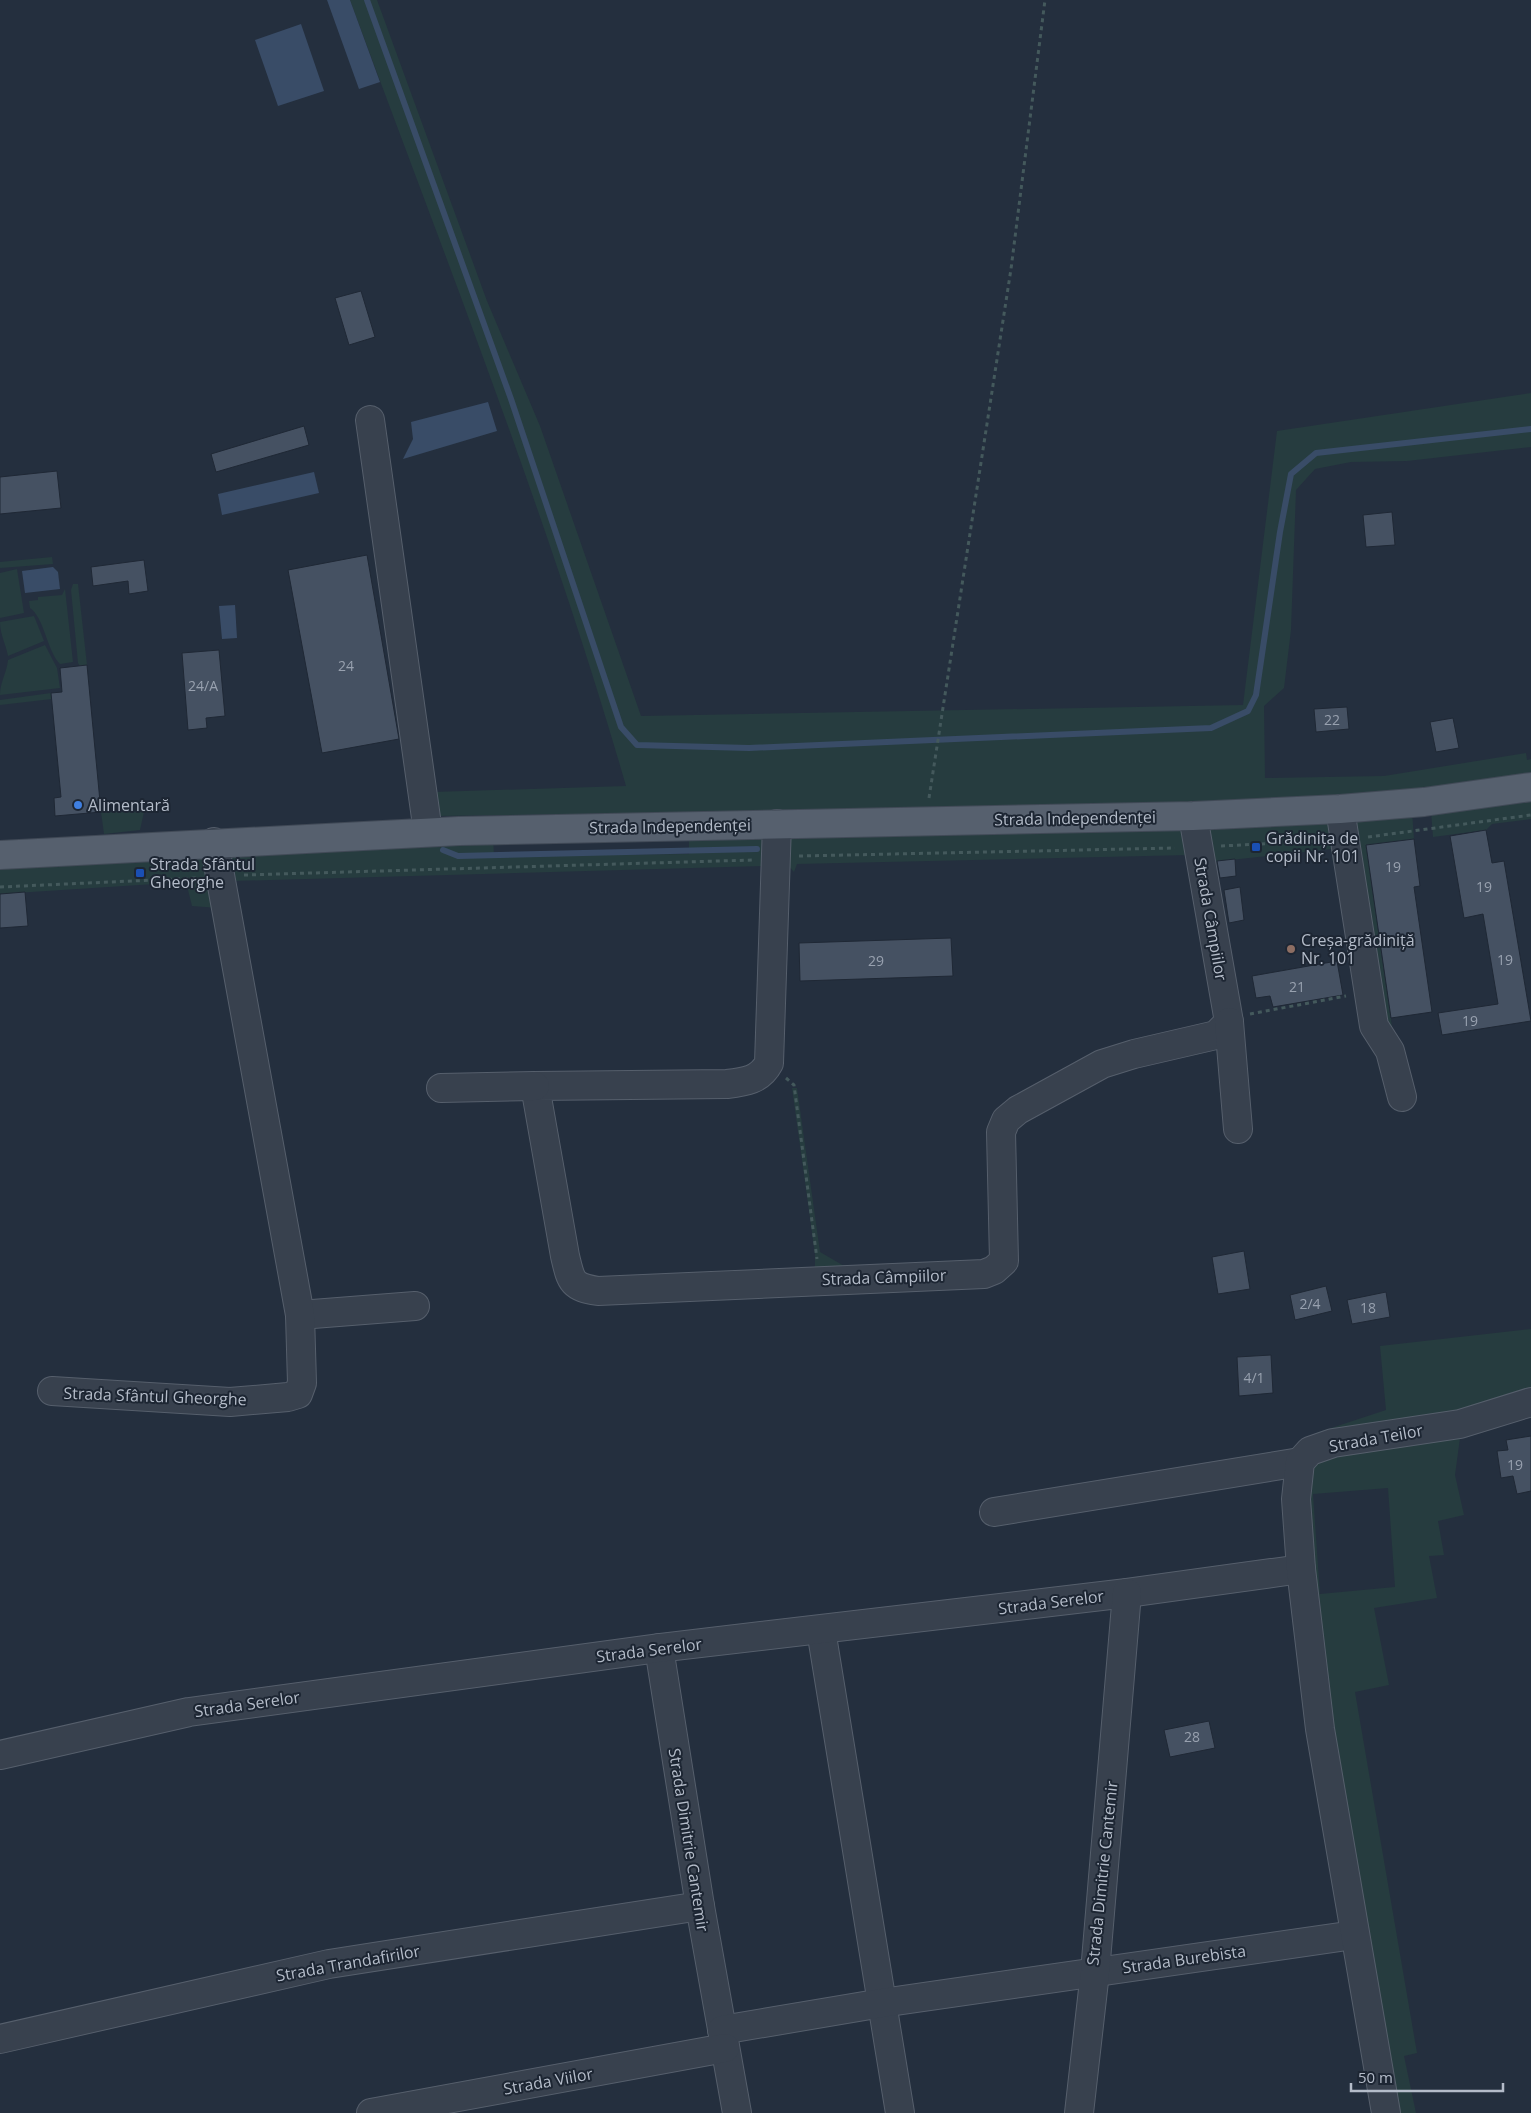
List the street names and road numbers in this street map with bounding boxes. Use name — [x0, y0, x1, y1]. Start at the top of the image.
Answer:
street label: Strada Independenței — [994, 806, 1156, 830]
street label: Strada Independenței — [589, 814, 751, 838]
street label: Strada Câmpiilor — [1189, 856, 1233, 983]
street label: Strada Câmpiilor — [821, 1264, 947, 1290]
street label: Strada Sfântul Gheorghe — [63, 1382, 247, 1410]
street label: Strada Teilor — [1327, 1419, 1425, 1457]
street label: Strada Serelor — [997, 1585, 1106, 1619]
street label: Strada Serelor — [595, 1633, 704, 1667]
street label: Strada Serelor — [193, 1686, 302, 1722]
street label: Strada Dimitrie Cantemir — [664, 1747, 714, 1934]
street label: Strada Dimitrie Cantemir — [1081, 1779, 1123, 1966]
street label: Strada Trandafirilor — [274, 1939, 422, 1986]
street label: Strada Burebista — [1121, 1939, 1247, 1979]
street label: Strada Viilor — [501, 2062, 595, 2100]

